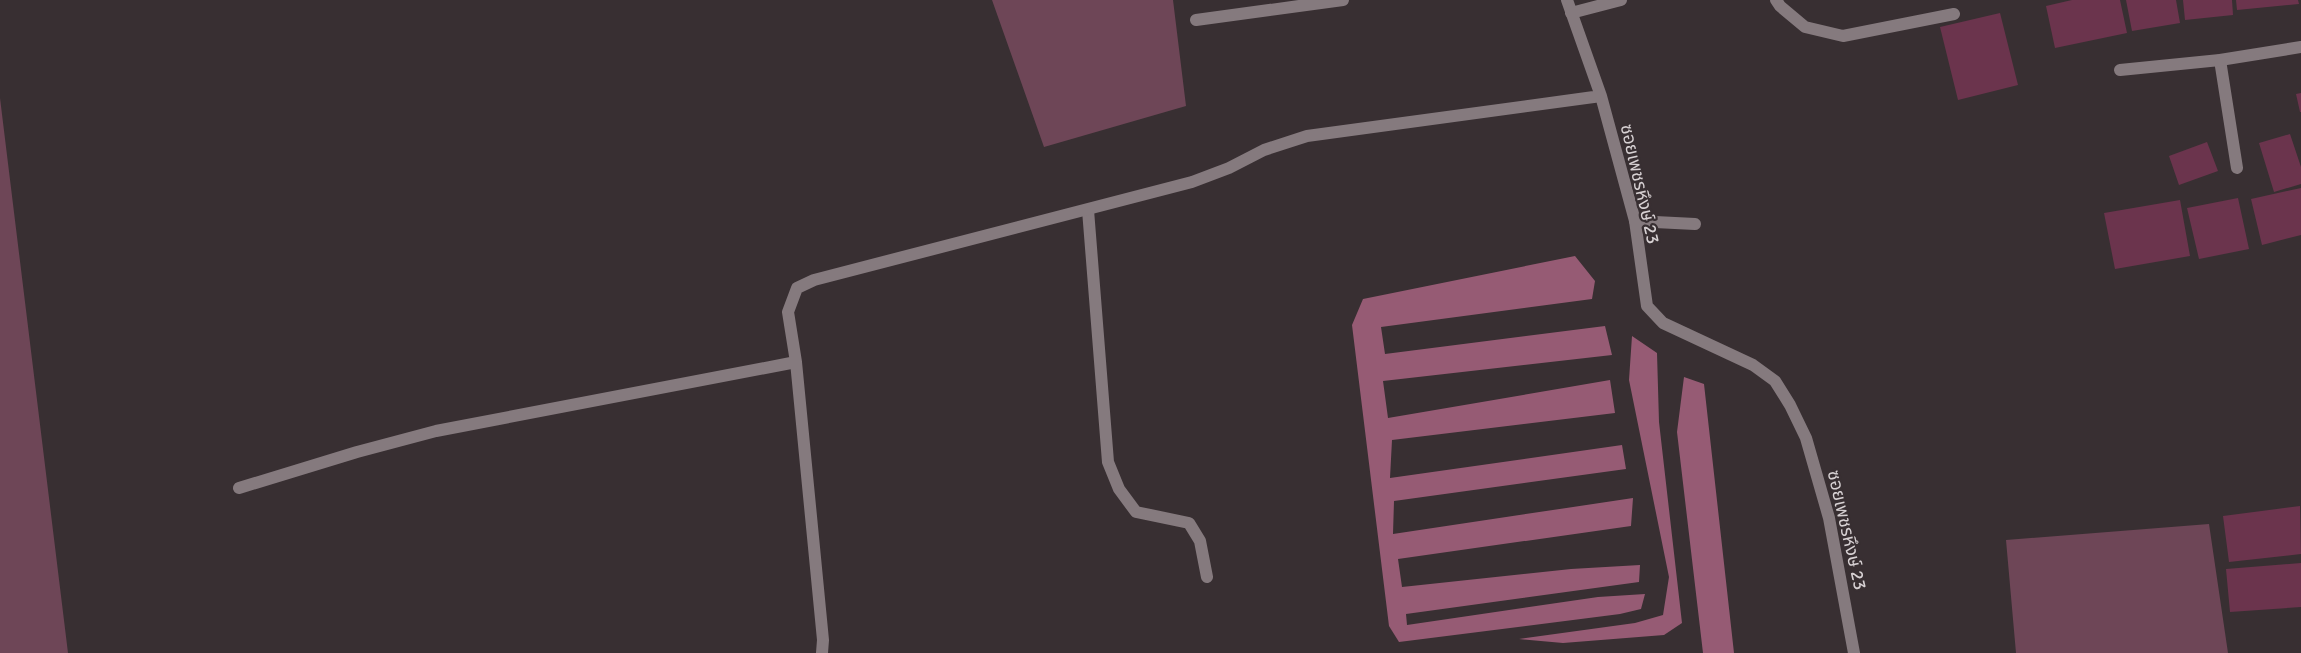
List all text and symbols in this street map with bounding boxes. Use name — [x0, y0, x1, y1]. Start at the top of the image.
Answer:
street label: ซอยเพชรหึงษ์ 23 — [1616, 122, 1664, 246]
street label: ซอยเพชรหึงษ์ 23 — [1823, 468, 1871, 592]

